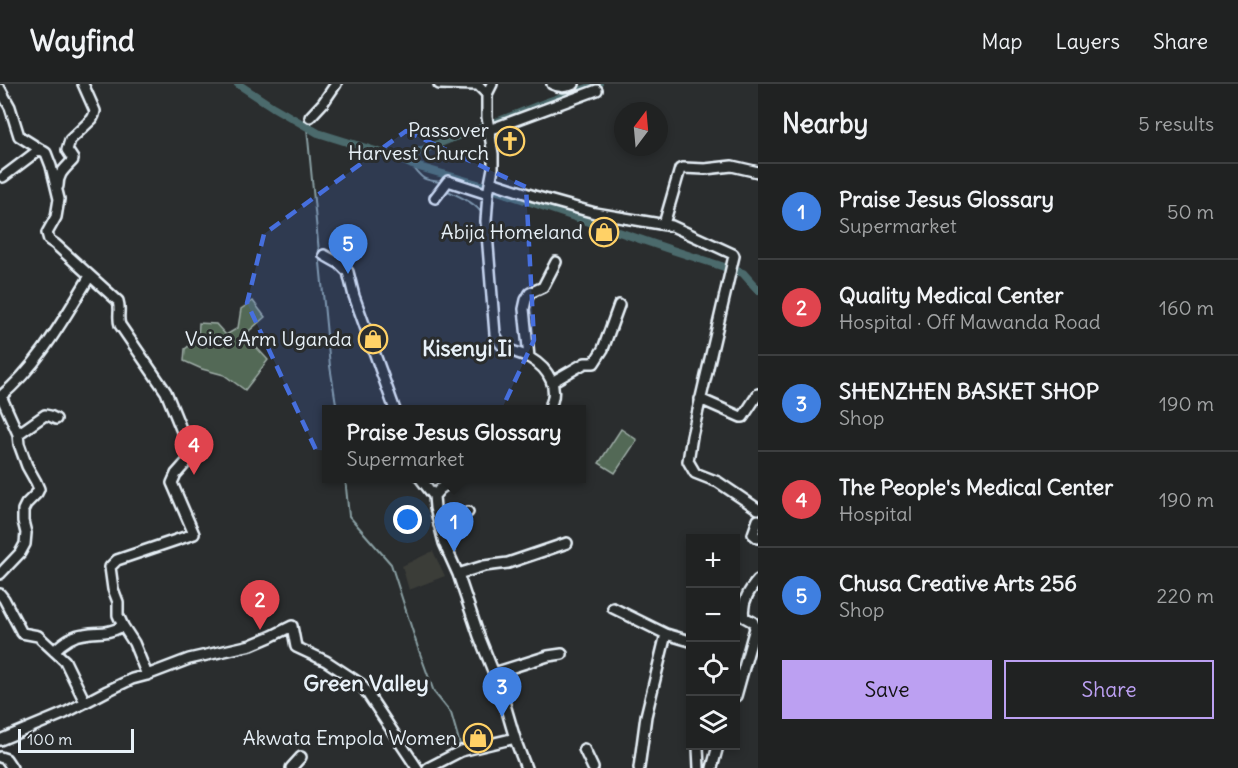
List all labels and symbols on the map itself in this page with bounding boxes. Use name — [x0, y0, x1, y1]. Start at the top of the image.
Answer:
north arrow — [614, 102, 668, 156]
place label: Passover Harvest Church — [348, 117, 489, 165]
church icon: Passover Harvest Church — [494, 125, 526, 157]
shop icon: Abija Homeland — [588, 216, 620, 248]
place label: Abija Homeland — [441, 219, 583, 244]
pin: 5 — [328, 224, 368, 274]
shop icon: Voice Arm Uganda — [357, 323, 389, 355]
place label: Voice Arm Uganda — [185, 326, 352, 351]
district label: Kisenyi Ii — [422, 334, 512, 362]
pin: 4 — [174, 426, 214, 475]
pin: 1 — [434, 502, 474, 552]
your location — [393, 505, 422, 534]
pin: 2 — [240, 580, 280, 630]
pin: 3 — [482, 668, 522, 717]
district label: Green Valley — [303, 669, 429, 697]
shop icon: Akwata Empola Women — [462, 722, 494, 754]
place label: Akwata Empola Women — [243, 725, 457, 750]
scale bar — [18, 726, 134, 754]

